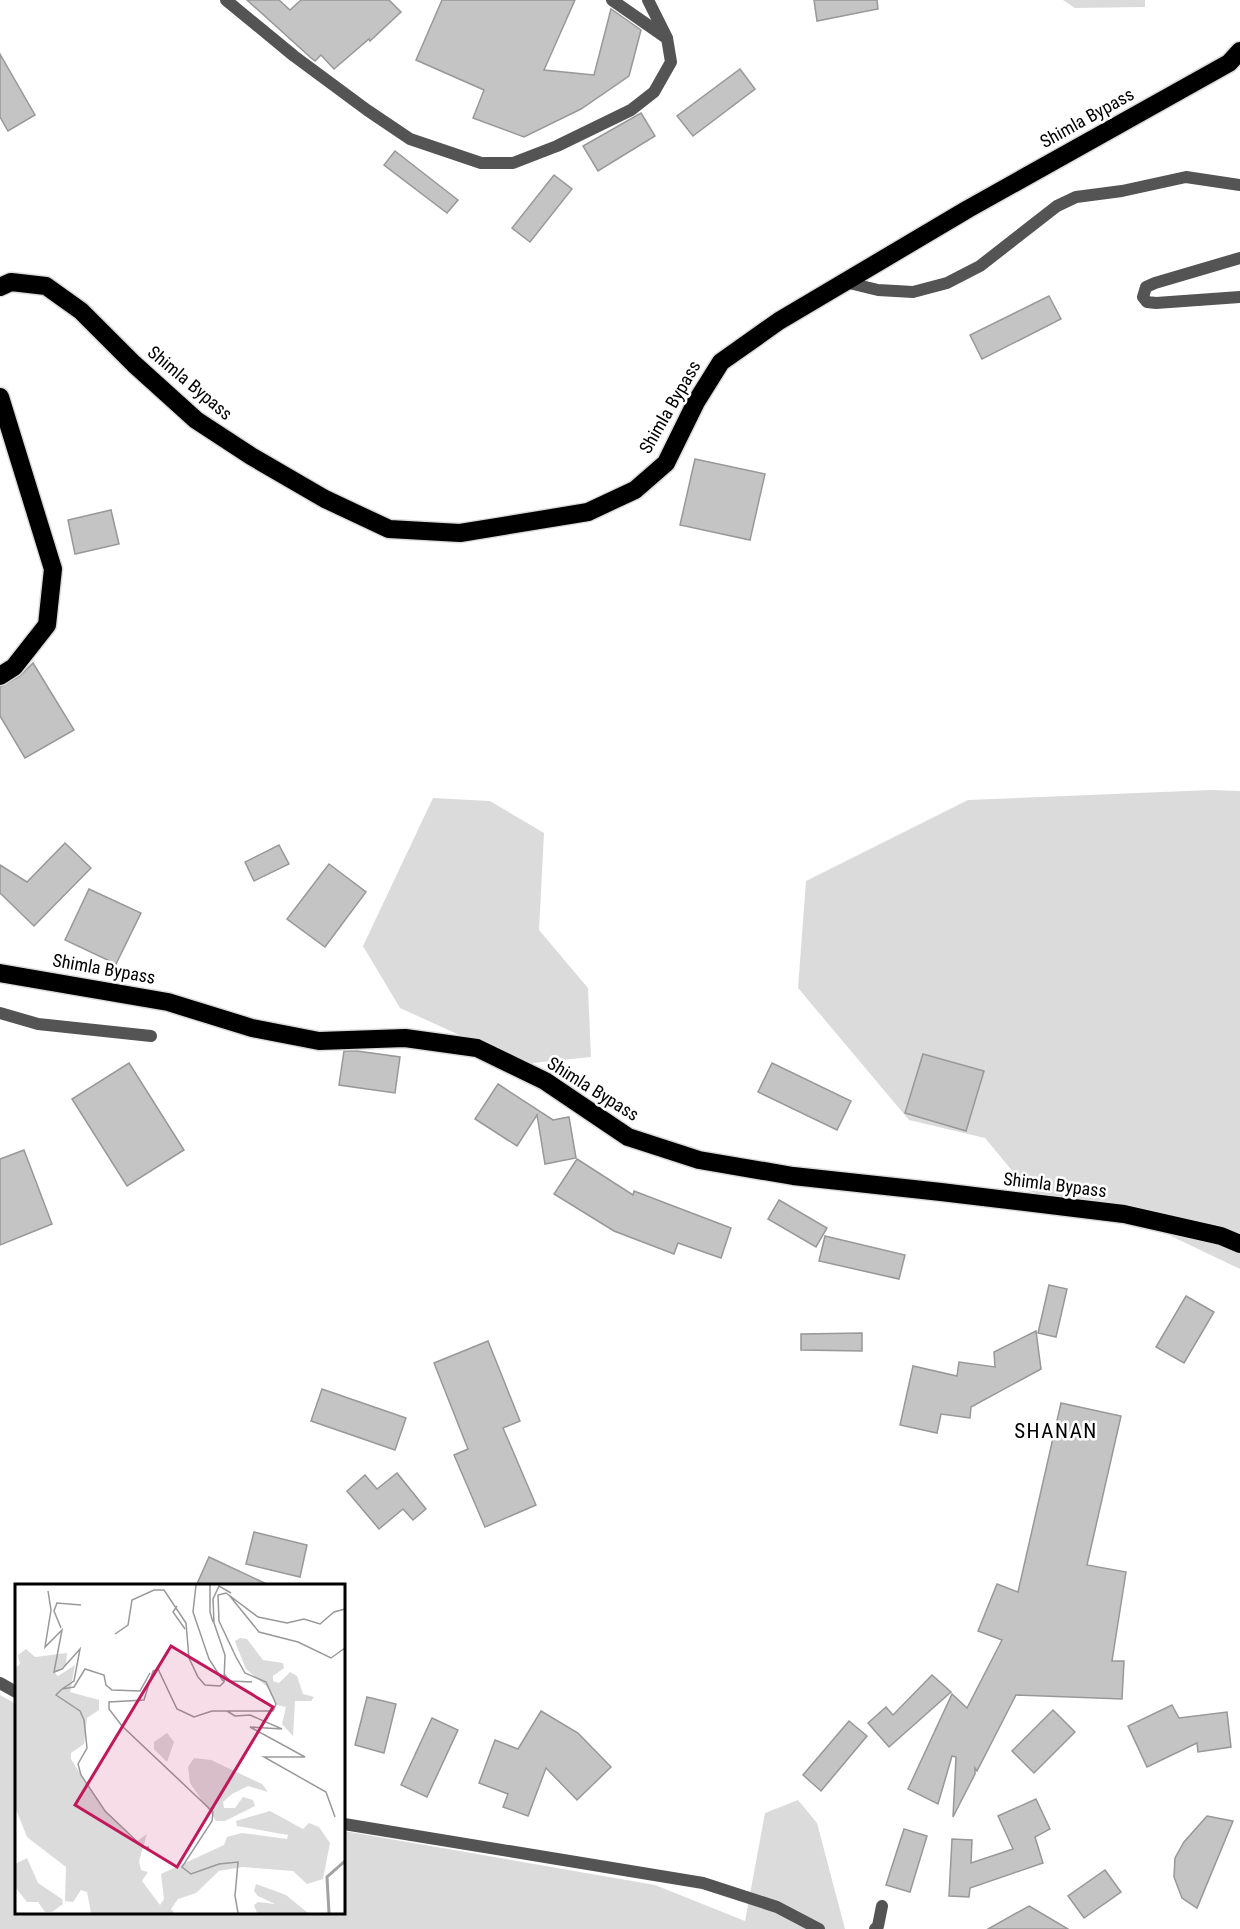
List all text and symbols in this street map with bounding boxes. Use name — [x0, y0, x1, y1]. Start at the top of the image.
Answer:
street label: Shimla Bypass — [1036, 83, 1137, 152]
street label: Shimla Bypass — [144, 341, 237, 424]
street label: Shimla Bypass — [635, 357, 705, 457]
street label: Shimla Bypass — [51, 949, 157, 988]
street label: Shimla Bypass — [544, 1052, 643, 1125]
street label: Shimla Bypass — [1002, 1168, 1108, 1201]
district label: SHANAN — [1014, 1419, 1098, 1443]
inset map — [15, 1584, 345, 1914]

